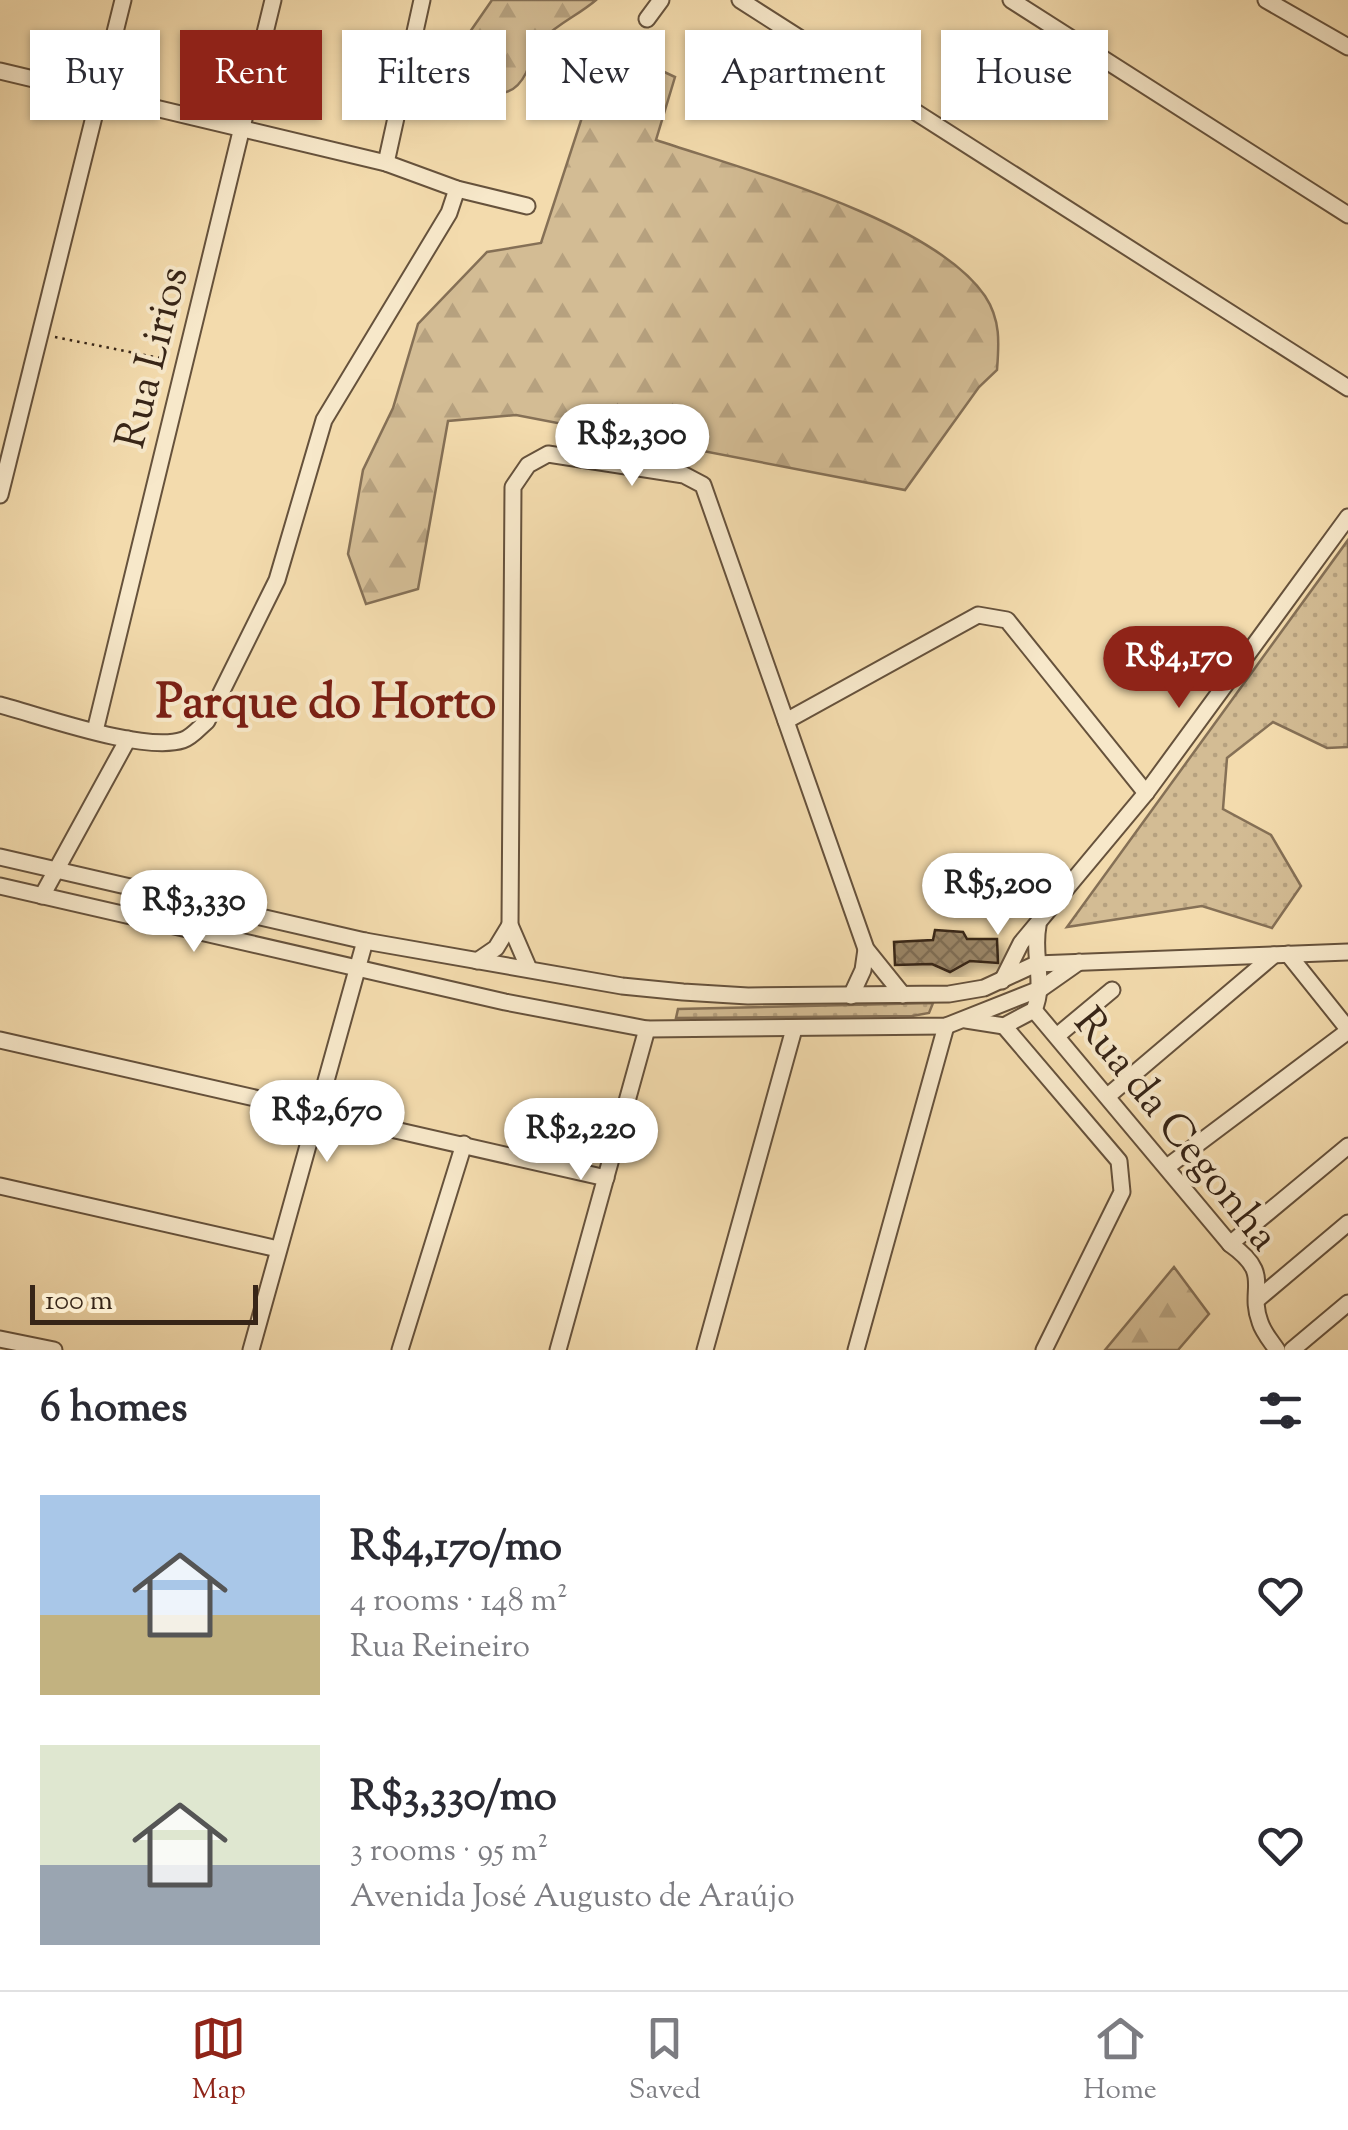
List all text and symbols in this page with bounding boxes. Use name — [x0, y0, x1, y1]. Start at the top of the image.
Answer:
chip: Buy — [30, 30, 160, 120]
chip: Rent — [180, 30, 322, 120]
chip: Filters — [342, 30, 506, 120]
chip: New — [526, 30, 665, 120]
chip: Apartment — [685, 30, 921, 120]
chip: House — [941, 30, 1108, 120]
street label: Rua Lirios — [103, 261, 206, 455]
pin: R$2,300 — [540, 404, 724, 489]
text: R$2,300 — [577, 413, 687, 459]
pin: R$4,170 — [1087, 626, 1271, 711]
text: R$4,170 — [1125, 635, 1233, 681]
district label: Parque do Horto — [156, 671, 496, 740]
pin: R$5,200 — [906, 853, 1090, 938]
text: R$5,200 — [944, 862, 1052, 908]
pin: R$3,330 — [102, 870, 286, 955]
text: R$3,330 — [142, 879, 246, 925]
street label: Rua da Cegonha — [1057, 997, 1291, 1266]
pin: R$2,670 — [235, 1080, 419, 1165]
text: R$2,670 — [272, 1089, 382, 1135]
pin: R$2,220 — [489, 1098, 673, 1183]
text: R$2,220 — [526, 1107, 636, 1153]
scale bar — [30, 1280, 258, 1324]
text: 100 m — [45, 1282, 113, 1322]
text: 6 homes — [40, 1380, 187, 1440]
icon: filters — [1253, 1383, 1308, 1438]
text: R$4,170/mo — [350, 1519, 562, 1579]
icon: home — [120, 1535, 240, 1655]
icon: heart — [1253, 1568, 1308, 1623]
text: 4 rooms · 148 m² — [350, 1579, 568, 1625]
text: Rua Reineiro — [350, 1625, 530, 1671]
text: R$3,330/mo — [350, 1769, 557, 1829]
icon: home — [120, 1785, 240, 1905]
icon: heart — [1253, 1818, 1308, 1873]
text: 3 rooms · 95 m² — [350, 1829, 548, 1875]
text: Avenida José Augusto de Araújo — [350, 1875, 795, 1921]
tab: Map — [191, 2011, 246, 2111]
tab: Saved — [629, 2011, 701, 2111]
tab: Home — [1083, 2011, 1157, 2111]

